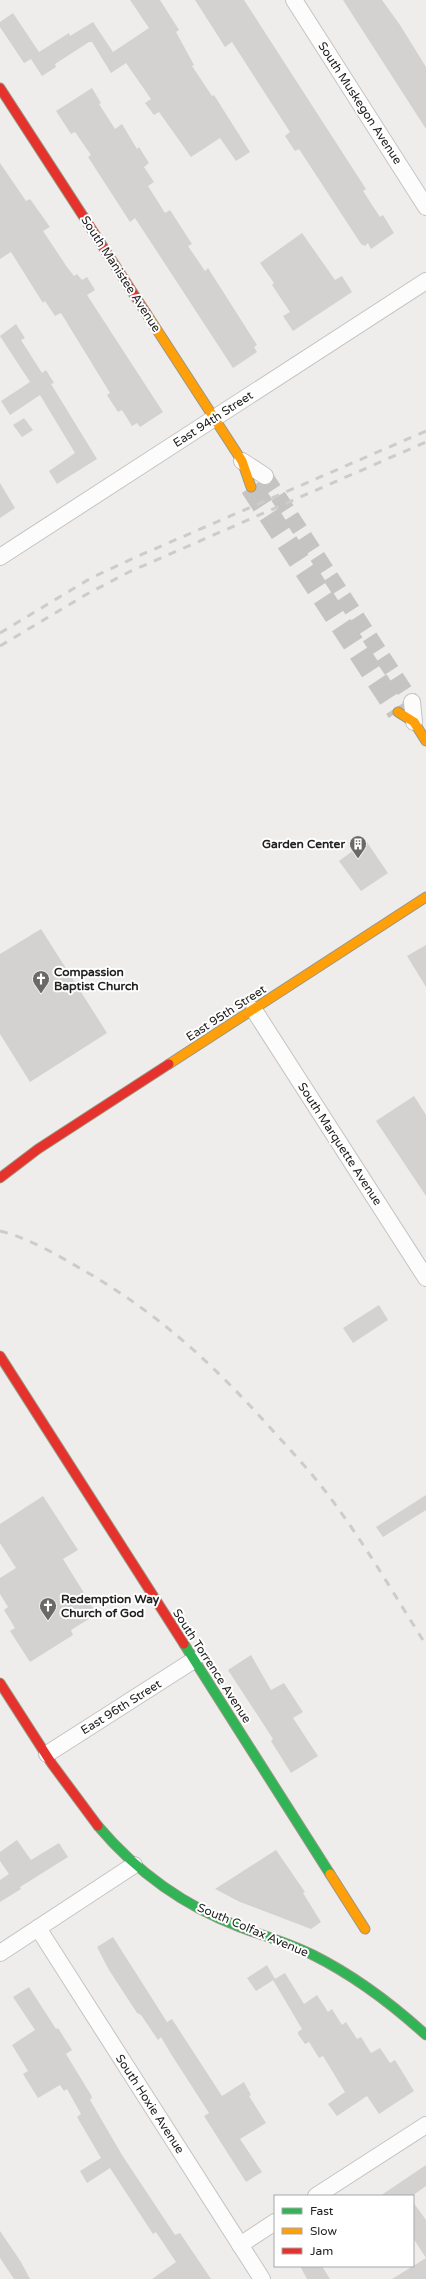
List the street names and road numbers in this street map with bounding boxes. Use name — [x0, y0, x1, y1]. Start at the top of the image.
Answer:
street label: South Muskegon Avenue — [315, 39, 405, 167]
street label: South Manistee Avenue — [78, 213, 164, 335]
street label: East 94th Street — [171, 388, 256, 450]
street label: East 95th Street — [184, 982, 269, 1044]
street label: South Marquette Avenue — [295, 1080, 385, 1208]
street label: South Torrence Avenue — [170, 1606, 254, 1726]
street label: East 96th Street — [78, 1676, 164, 1737]
street label: South Colfax Avenue — [195, 1900, 311, 1960]
street label: South Hoxie Avenue — [113, 2052, 187, 2156]

